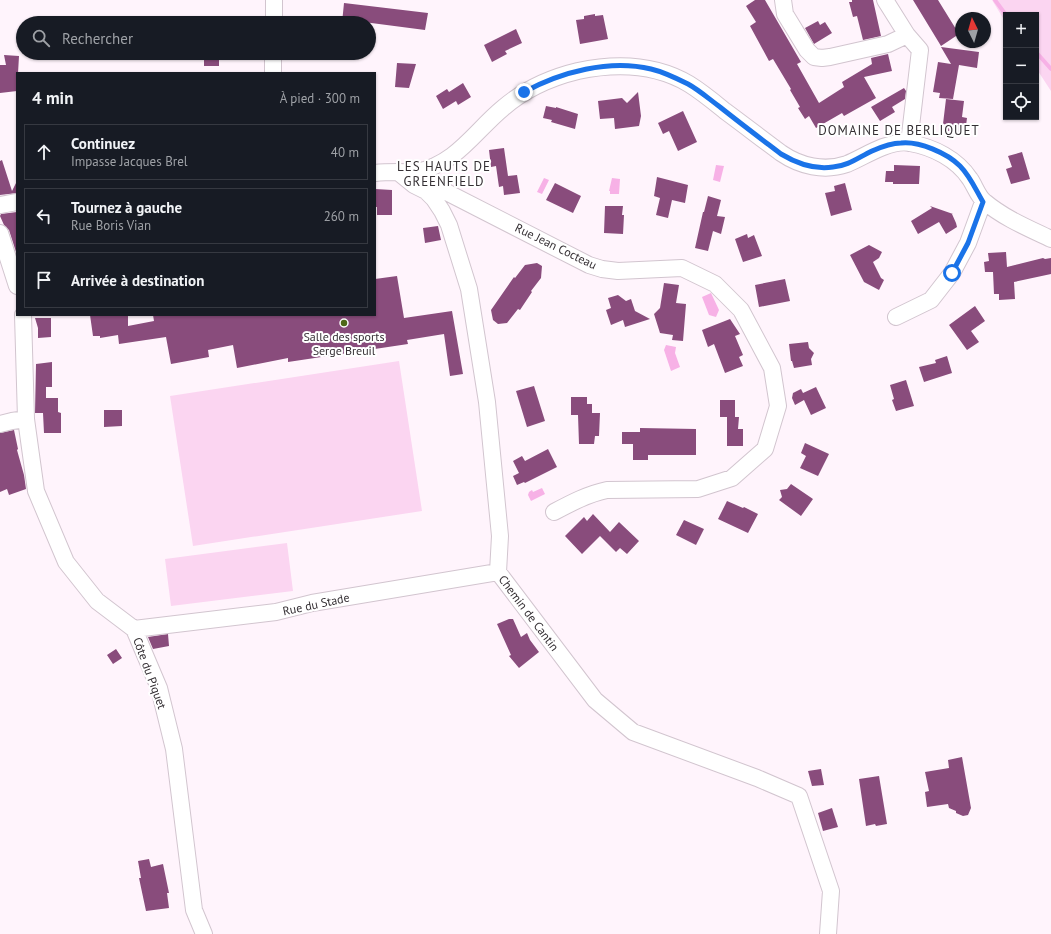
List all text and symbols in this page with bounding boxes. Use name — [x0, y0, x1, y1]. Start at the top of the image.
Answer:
north arrow — [955, 12, 991, 48]
map controls — [1003, 12, 1039, 120]
button: + — [1003, 12, 1039, 48]
search box — [16, 16, 376, 60]
icon: search — [30, 27, 52, 49]
text: Rechercher — [62, 29, 133, 48]
button: − — [1003, 48, 1039, 84]
route end — [515, 83, 533, 101]
button: locate — [1003, 84, 1039, 120]
text: 4 min — [32, 87, 73, 109]
text: À pied · 300 m — [280, 90, 360, 107]
district label: DOMAINE DE BERLIQUET — [818, 122, 980, 139]
text: Continuez — [71, 134, 135, 153]
icon: ahead — [33, 141, 55, 163]
text: 40 m — [331, 144, 359, 161]
text: Impasse Jacques Brel — [71, 153, 188, 170]
district label: LES HAUTS DE GREENFIELD — [397, 158, 491, 190]
text: Tournez à gauche — [71, 198, 182, 217]
icon: left — [33, 205, 55, 227]
text: 260 m — [324, 208, 359, 225]
text: Rue Boris Vian — [71, 217, 151, 234]
street label: Rue Jean Cocteau — [513, 220, 599, 272]
route start — [943, 264, 961, 282]
icon: arrive — [33, 269, 55, 291]
text: Arrivée à destination — [71, 271, 204, 290]
marker: Salle des sports Serge Breuil — [339, 318, 349, 328]
place label: Salle des sports Serge Breuil — [304, 329, 384, 358]
street label: Chemin de Cantin — [496, 572, 562, 654]
street label: Rue du Stade — [281, 590, 351, 618]
street label: Côte du Piquet — [130, 635, 170, 711]

